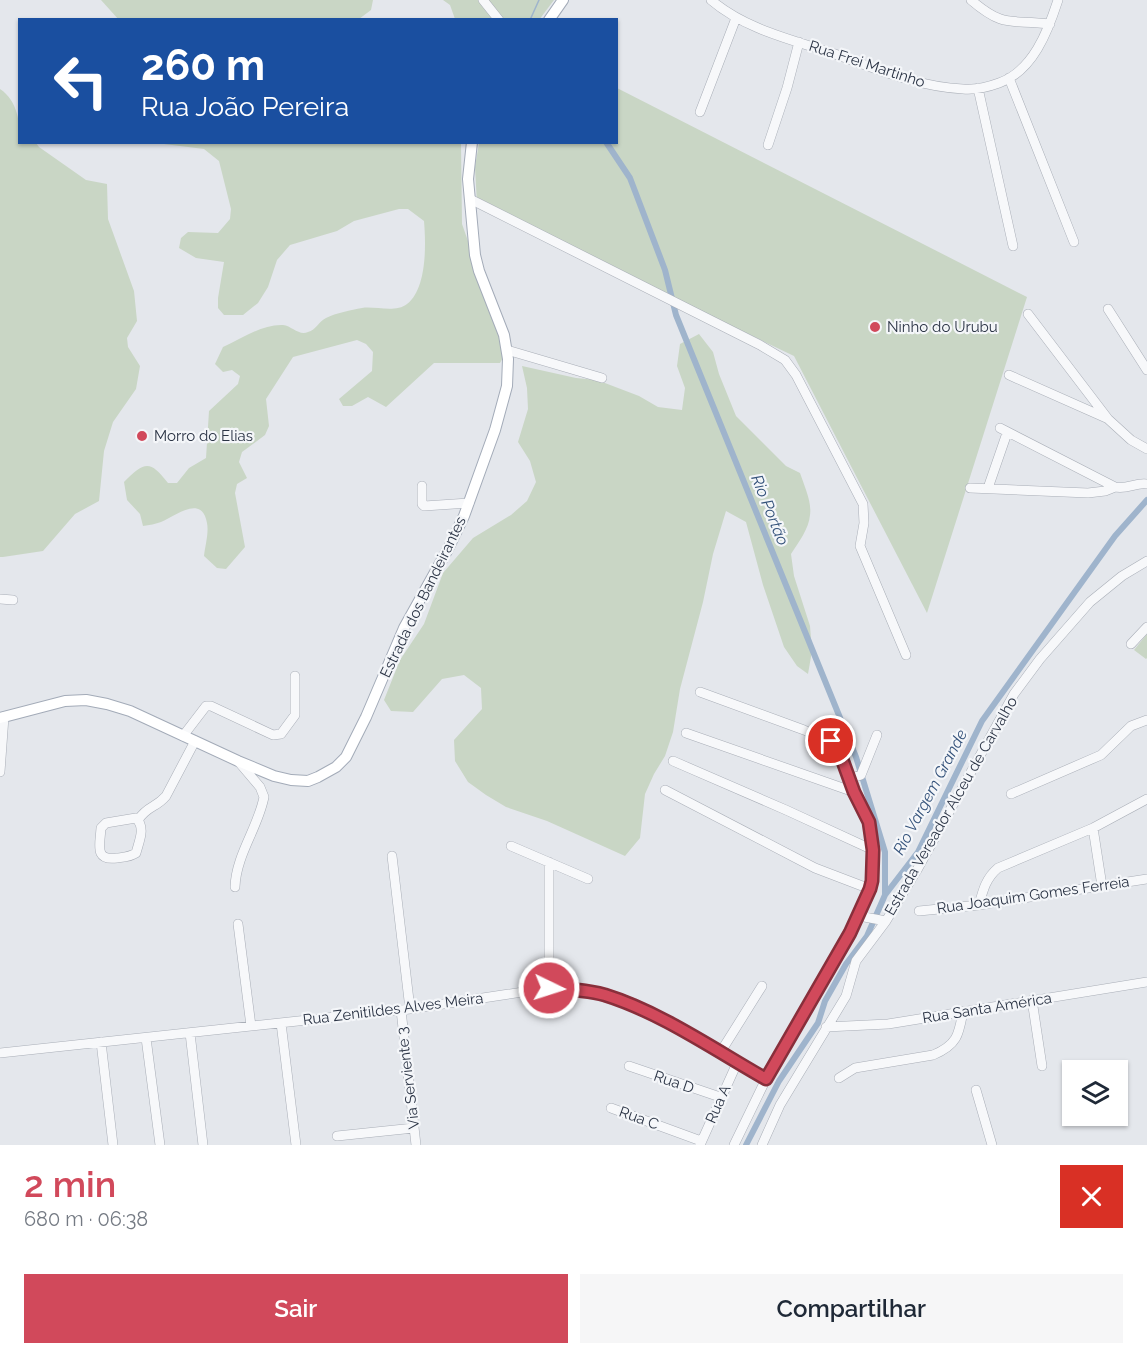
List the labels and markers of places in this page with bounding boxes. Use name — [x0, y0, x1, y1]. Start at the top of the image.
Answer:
place label: Ninho do Urubu — [887, 318, 998, 336]
marker: Ninho do Urubu — [868, 320, 882, 334]
place label: Morro do Elias — [154, 427, 253, 445]
marker: Morro do Elias — [135, 429, 149, 443]
pin — [805, 715, 856, 766]

